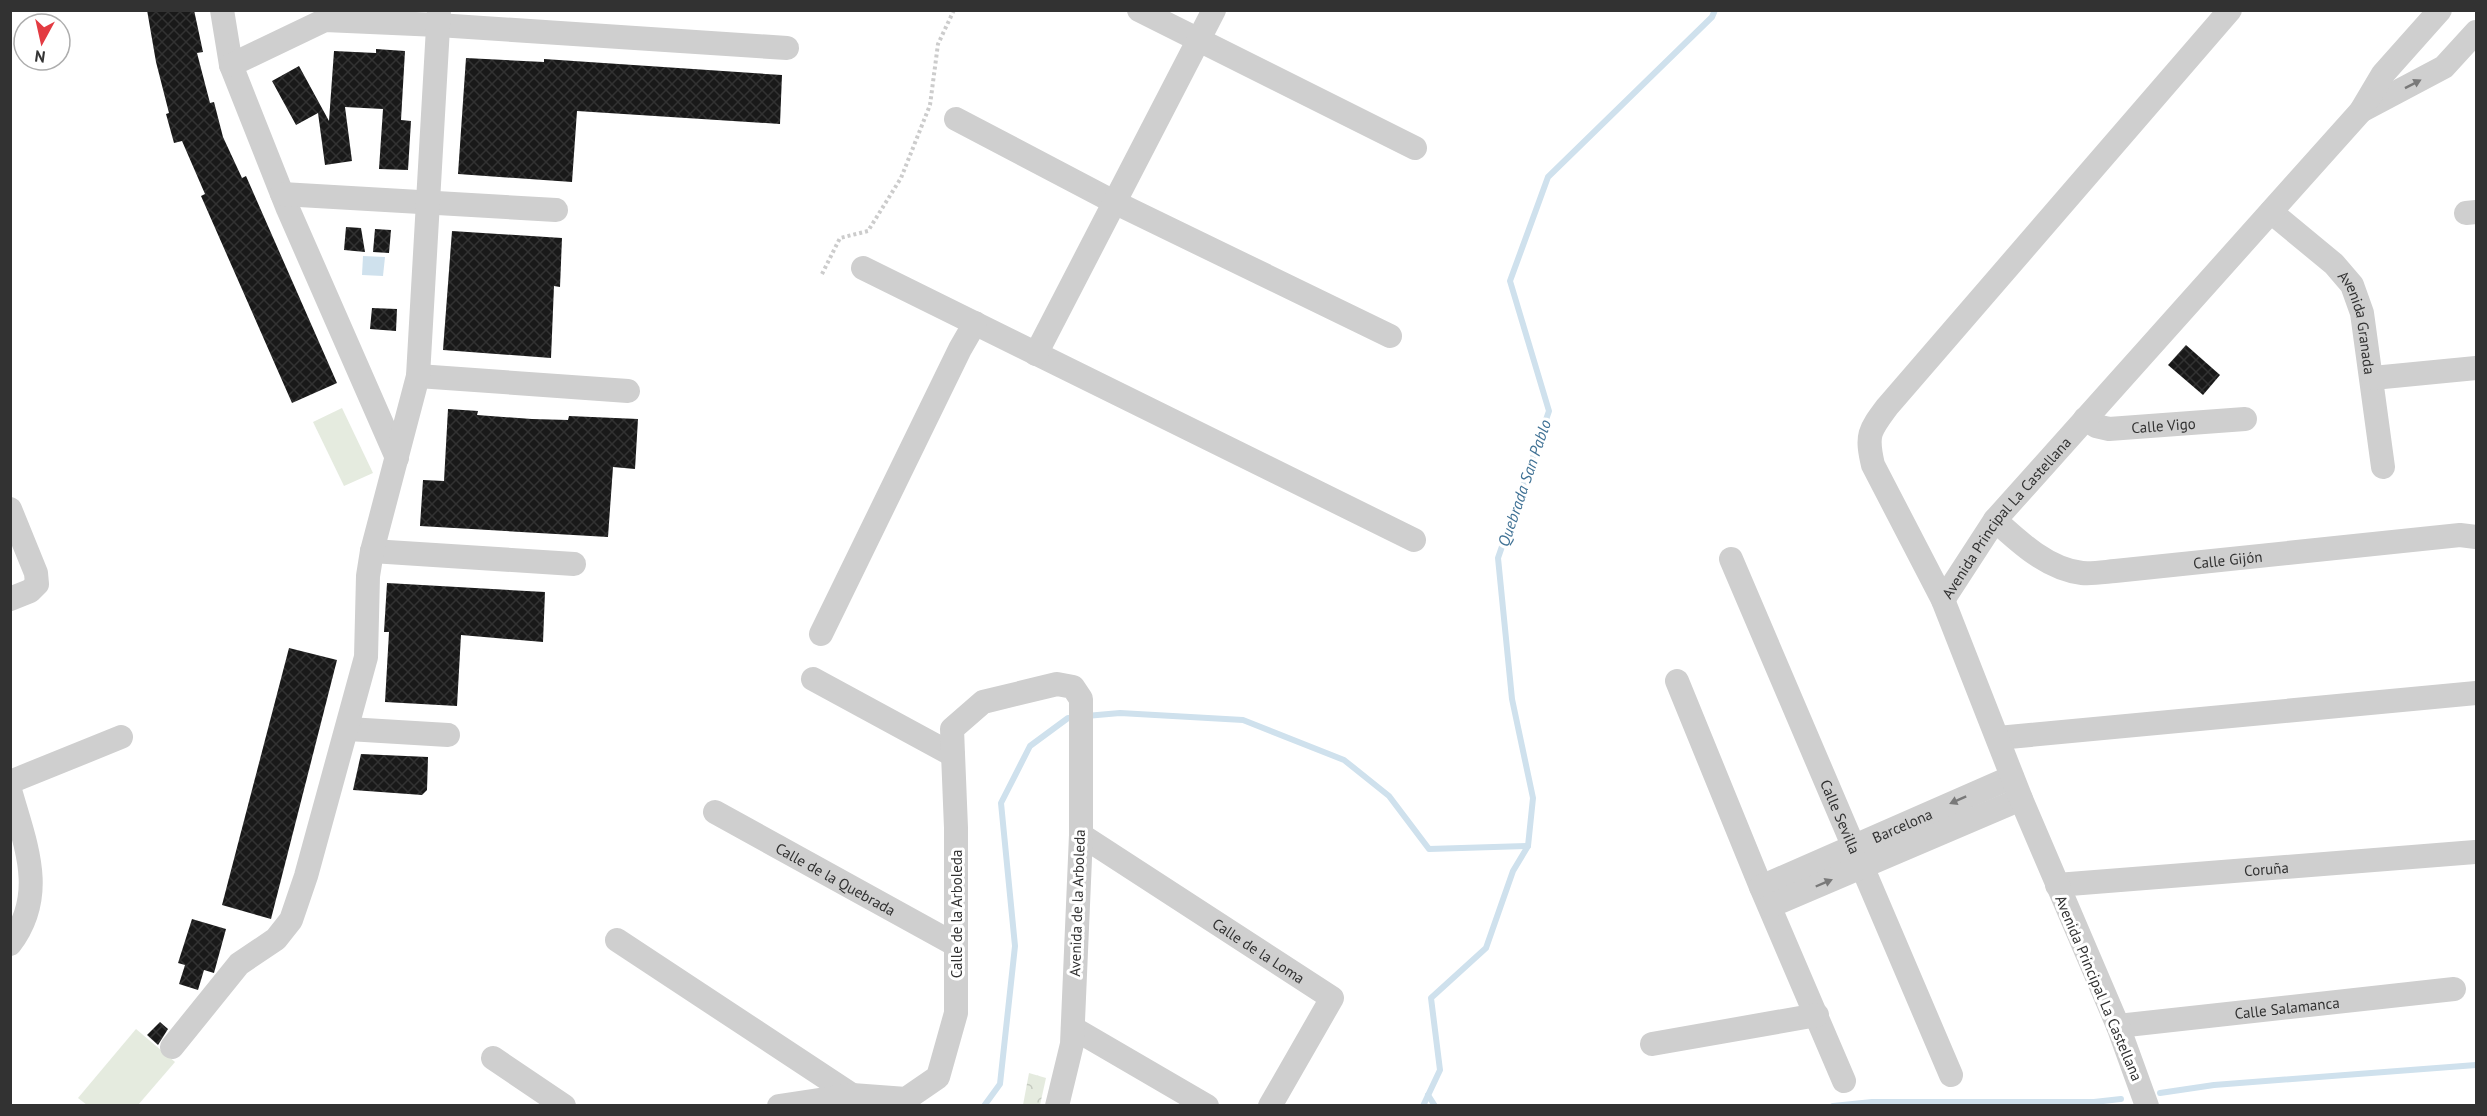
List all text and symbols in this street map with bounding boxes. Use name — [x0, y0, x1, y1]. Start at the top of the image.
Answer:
north arrow — [12, 12, 72, 72]
text: N — [33, 46, 47, 67]
one-way arrow — [2405, 79, 2422, 89]
street label: Avenida Granada — [2334, 267, 2380, 375]
street label: Calle Vigo — [2131, 413, 2196, 437]
water label: Quebrada San Pablo — [1493, 417, 1555, 549]
street label: Avenida Principal La Castellana — [1937, 433, 2075, 602]
street label: Calle Gijón — [2192, 546, 2263, 572]
street label: Calle Sevilla — [1817, 777, 1865, 857]
one-way arrow — [1949, 795, 1967, 805]
street label: Barcelona — [1869, 804, 1935, 847]
street label: Avenida de la Arboleda — [1065, 829, 1089, 977]
street label: Calle de la Quebrada — [773, 838, 899, 919]
street label: Calle de la Arboleda — [947, 850, 966, 978]
street label: Coruña — [2243, 857, 2290, 880]
one-way arrow — [1815, 878, 1833, 888]
street label: Avenida Principal La Castellana — [2051, 892, 2147, 1084]
street label: Calle de la Loma — [1209, 914, 1309, 987]
street label: Calle Salamanca — [2233, 992, 2340, 1023]

